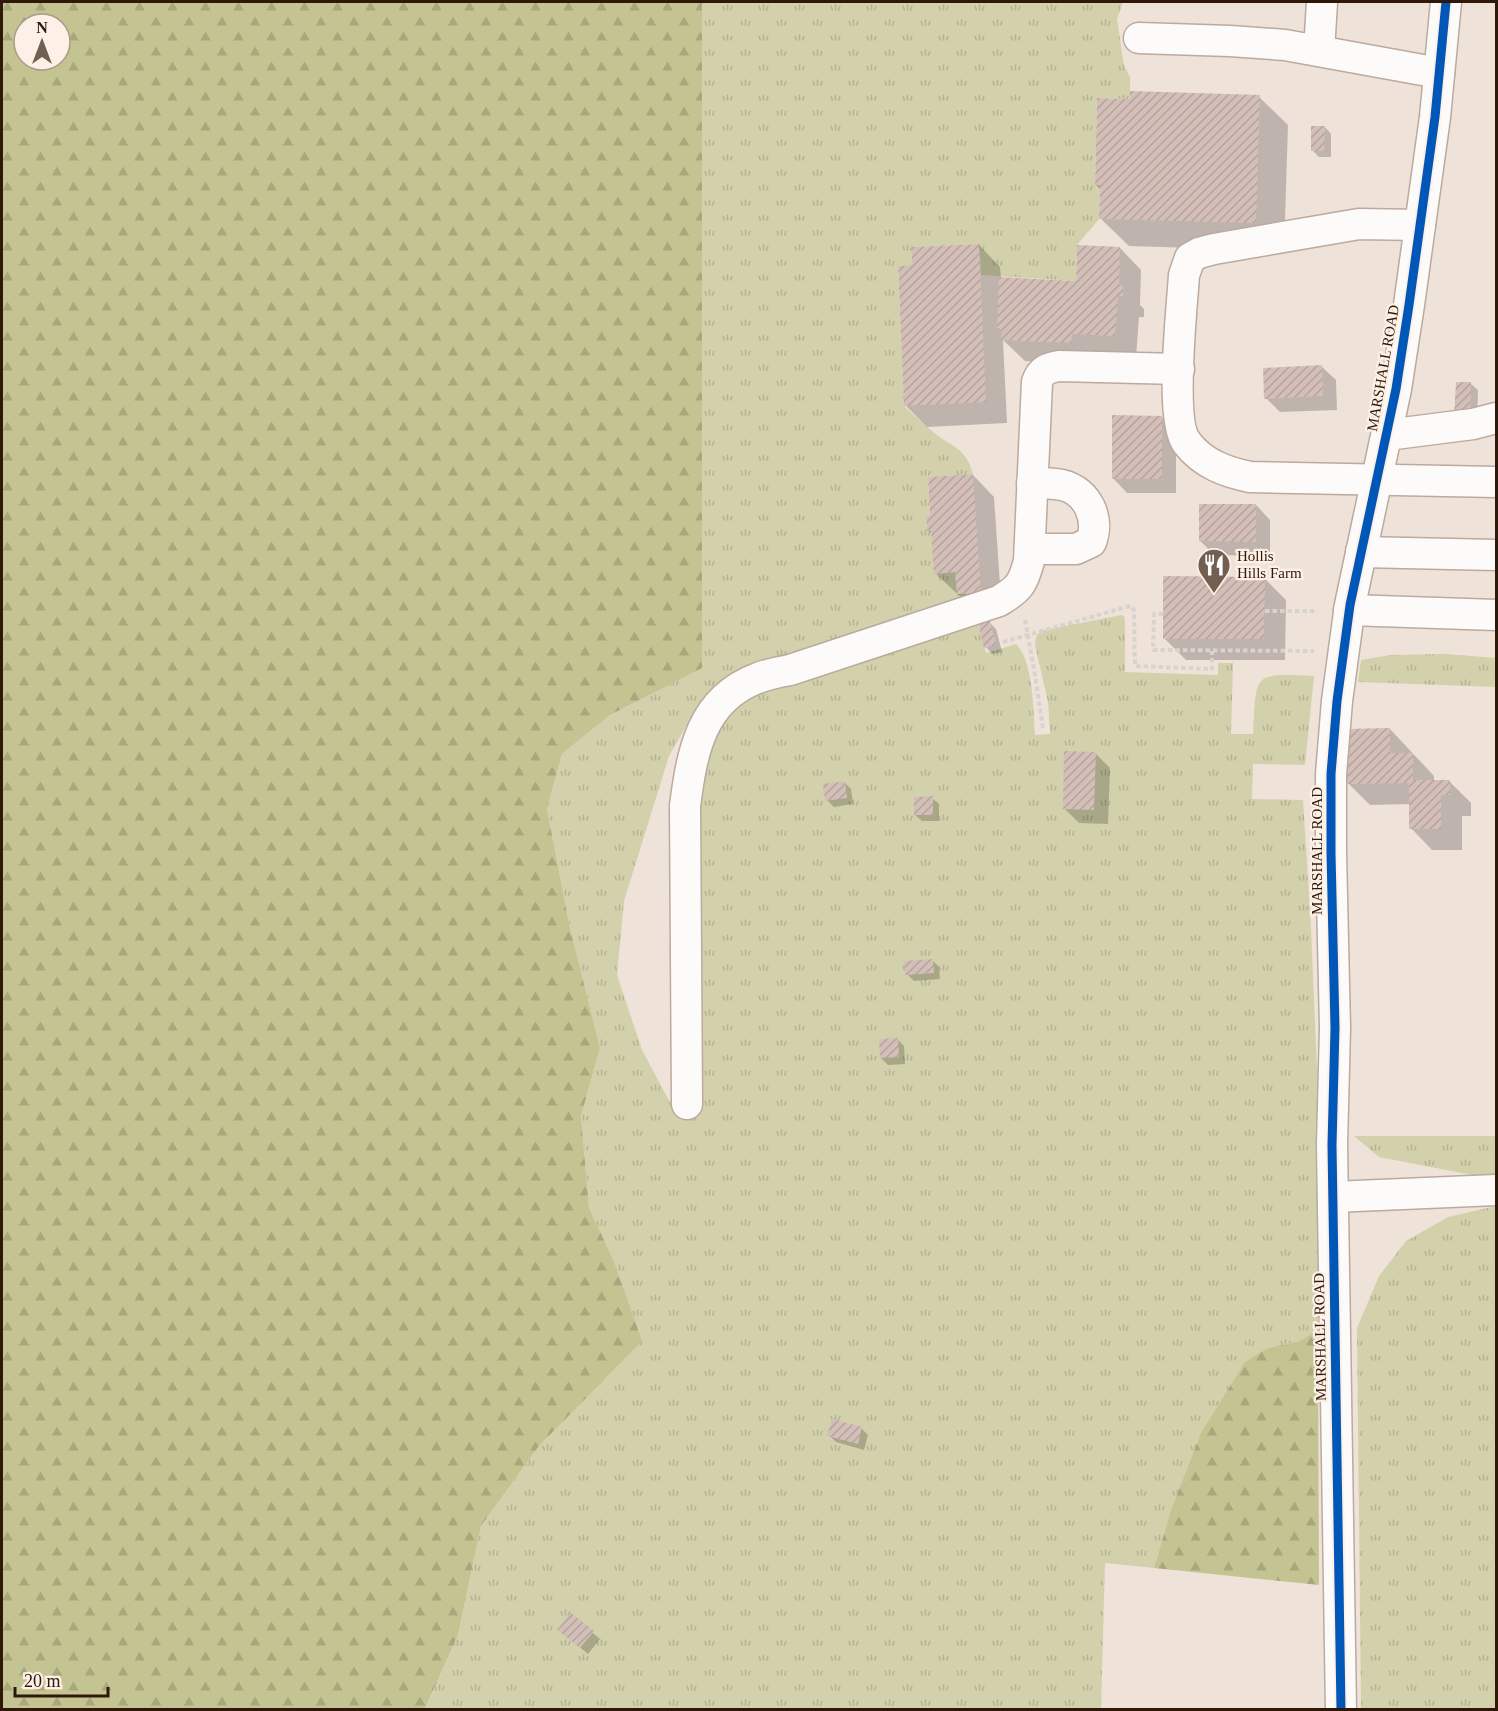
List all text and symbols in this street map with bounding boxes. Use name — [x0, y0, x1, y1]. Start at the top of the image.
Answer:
north arrow — [12, 12, 72, 72]
text: N — [36, 19, 48, 36]
street label: MARSHALL ROAD — [1364, 303, 1402, 433]
restaurant icon: Hollis Hills Farm — [1196, 547, 1232, 594]
place label: Hollis Hills Farm — [1237, 548, 1302, 581]
street label: MARSHALL ROAD — [1309, 787, 1325, 915]
street label: MARSHALL ROAD — [1311, 1273, 1329, 1401]
scale bar — [15, 1660, 108, 1698]
text: 20 m — [24, 1671, 61, 1691]

